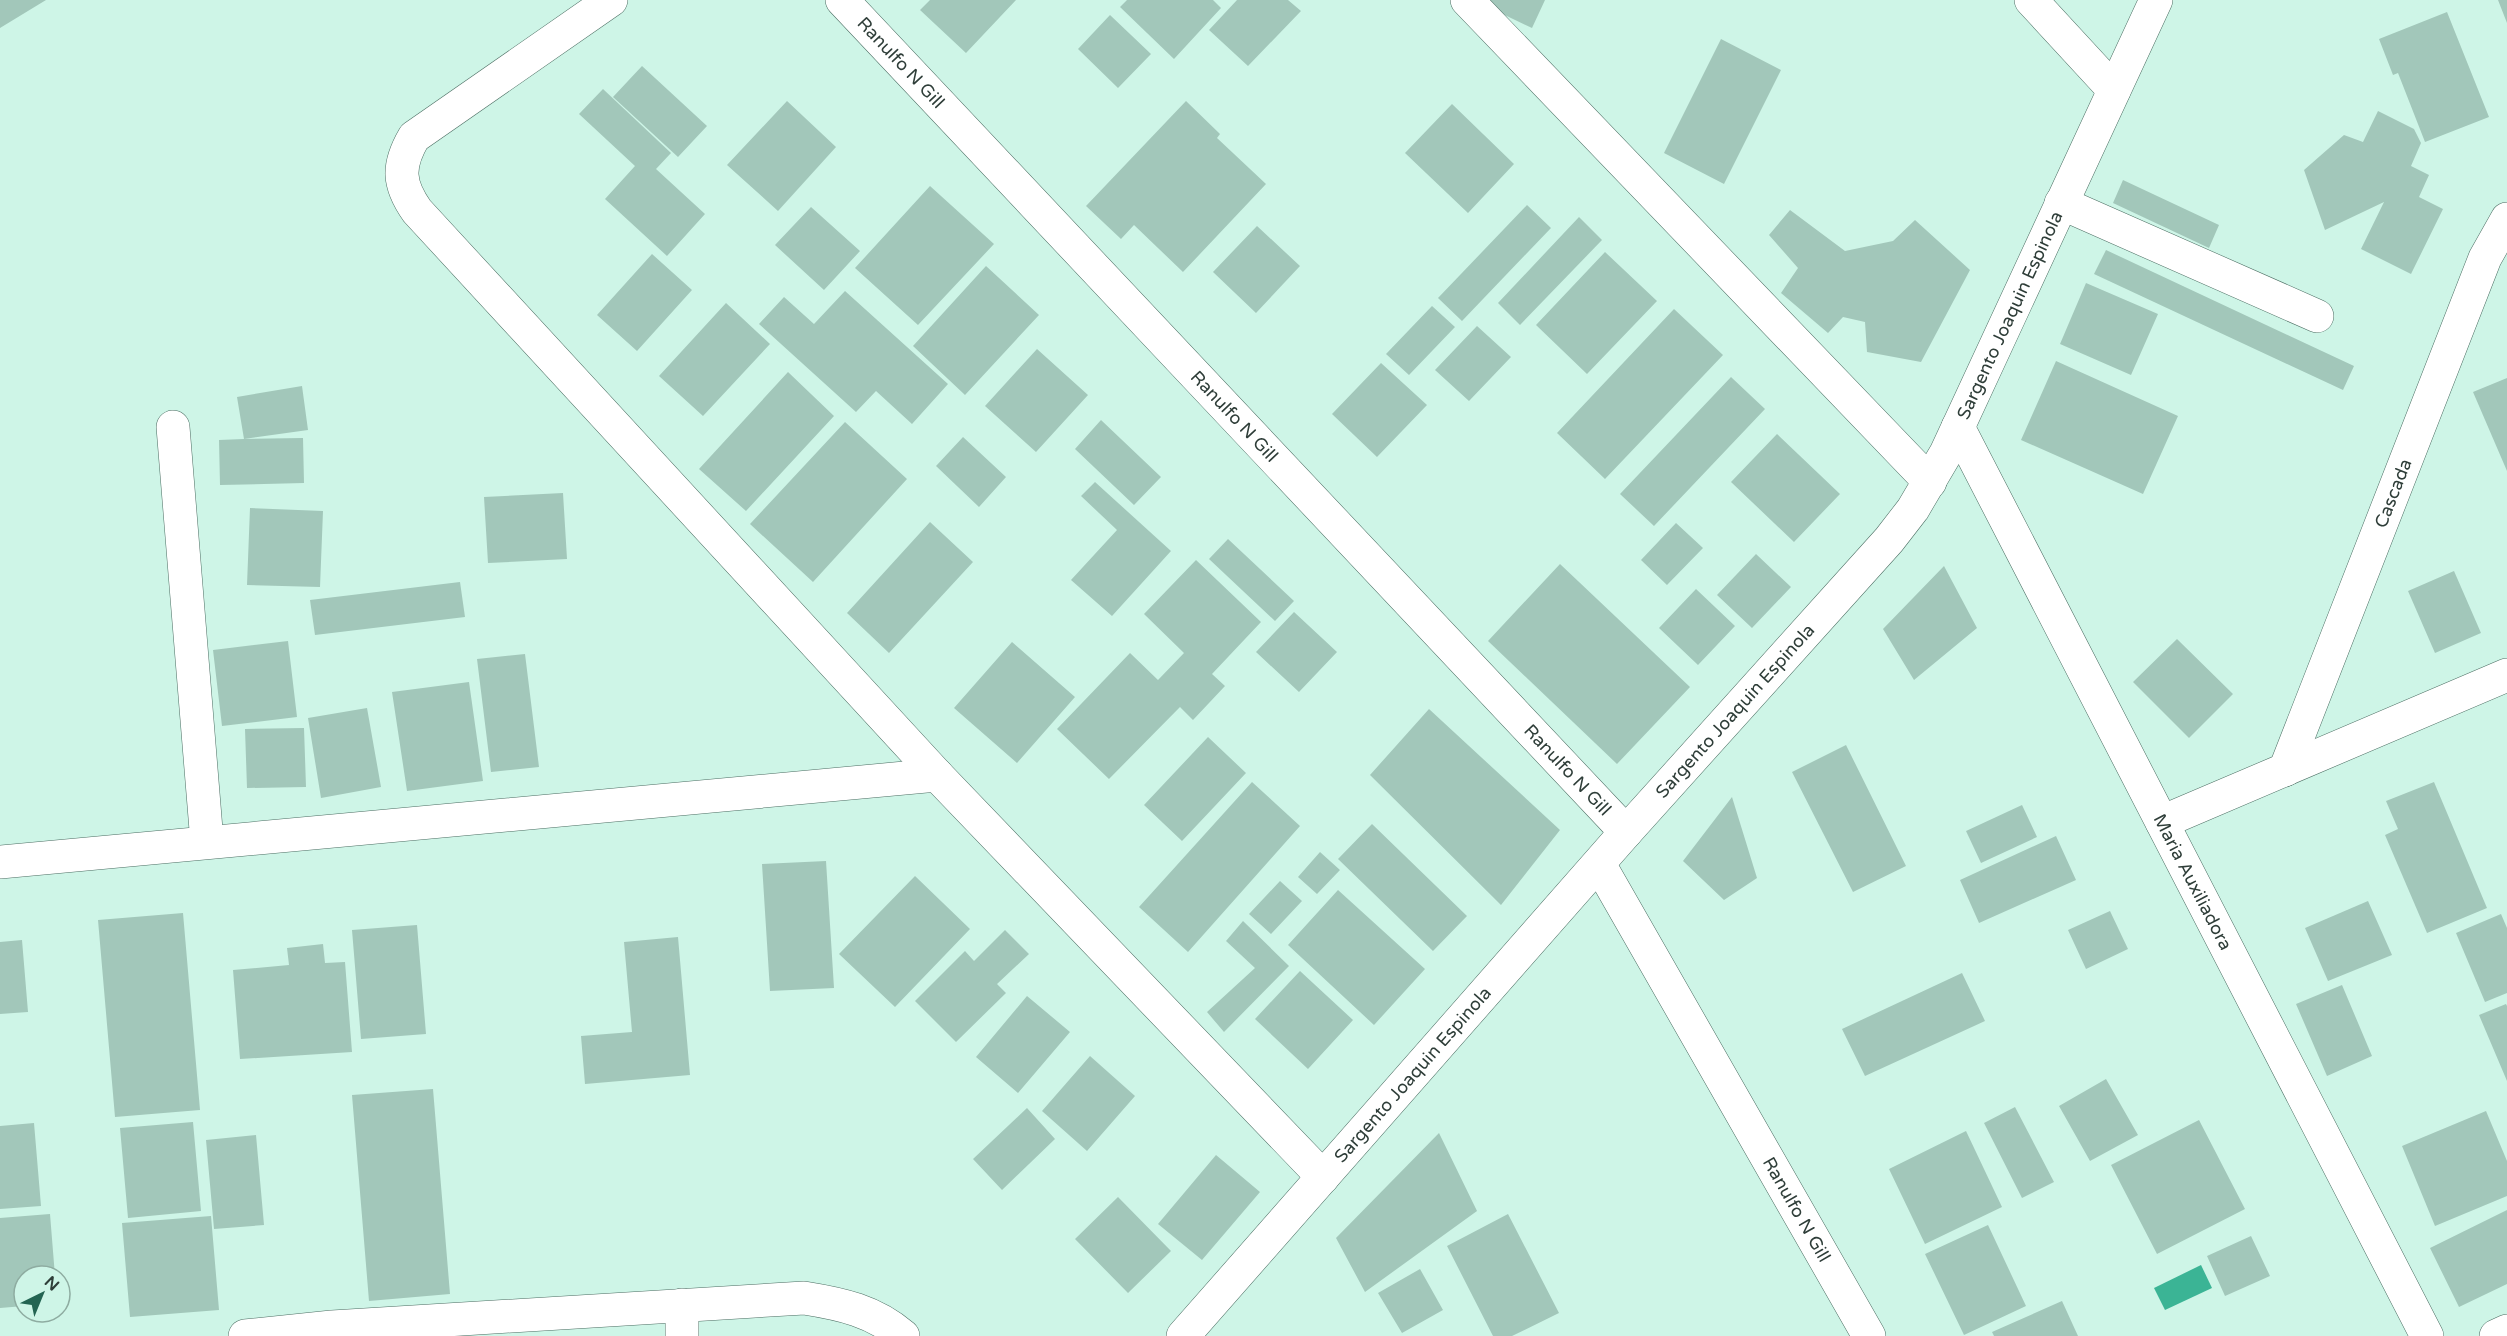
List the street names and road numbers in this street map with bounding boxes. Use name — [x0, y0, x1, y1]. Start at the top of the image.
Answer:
street label: Ranulfo N Gill — [853, 12, 949, 113]
street label: Sargento Joaquin Espinola — [1952, 208, 2068, 423]
street label: Ranulfo N Gill — [1186, 366, 1283, 467]
street label: Cascada — [2370, 456, 2416, 531]
street label: Sargento Joaquin Espinola — [1651, 619, 1819, 803]
street label: Ranulfo N Gill — [1519, 720, 1616, 820]
street label: Maria Auxiliadora — [2149, 810, 2237, 954]
street label: Sargento Joaquin Espinola — [1330, 982, 1496, 1167]
street label: Ranulfo N Gill — [1758, 1153, 1835, 1266]

